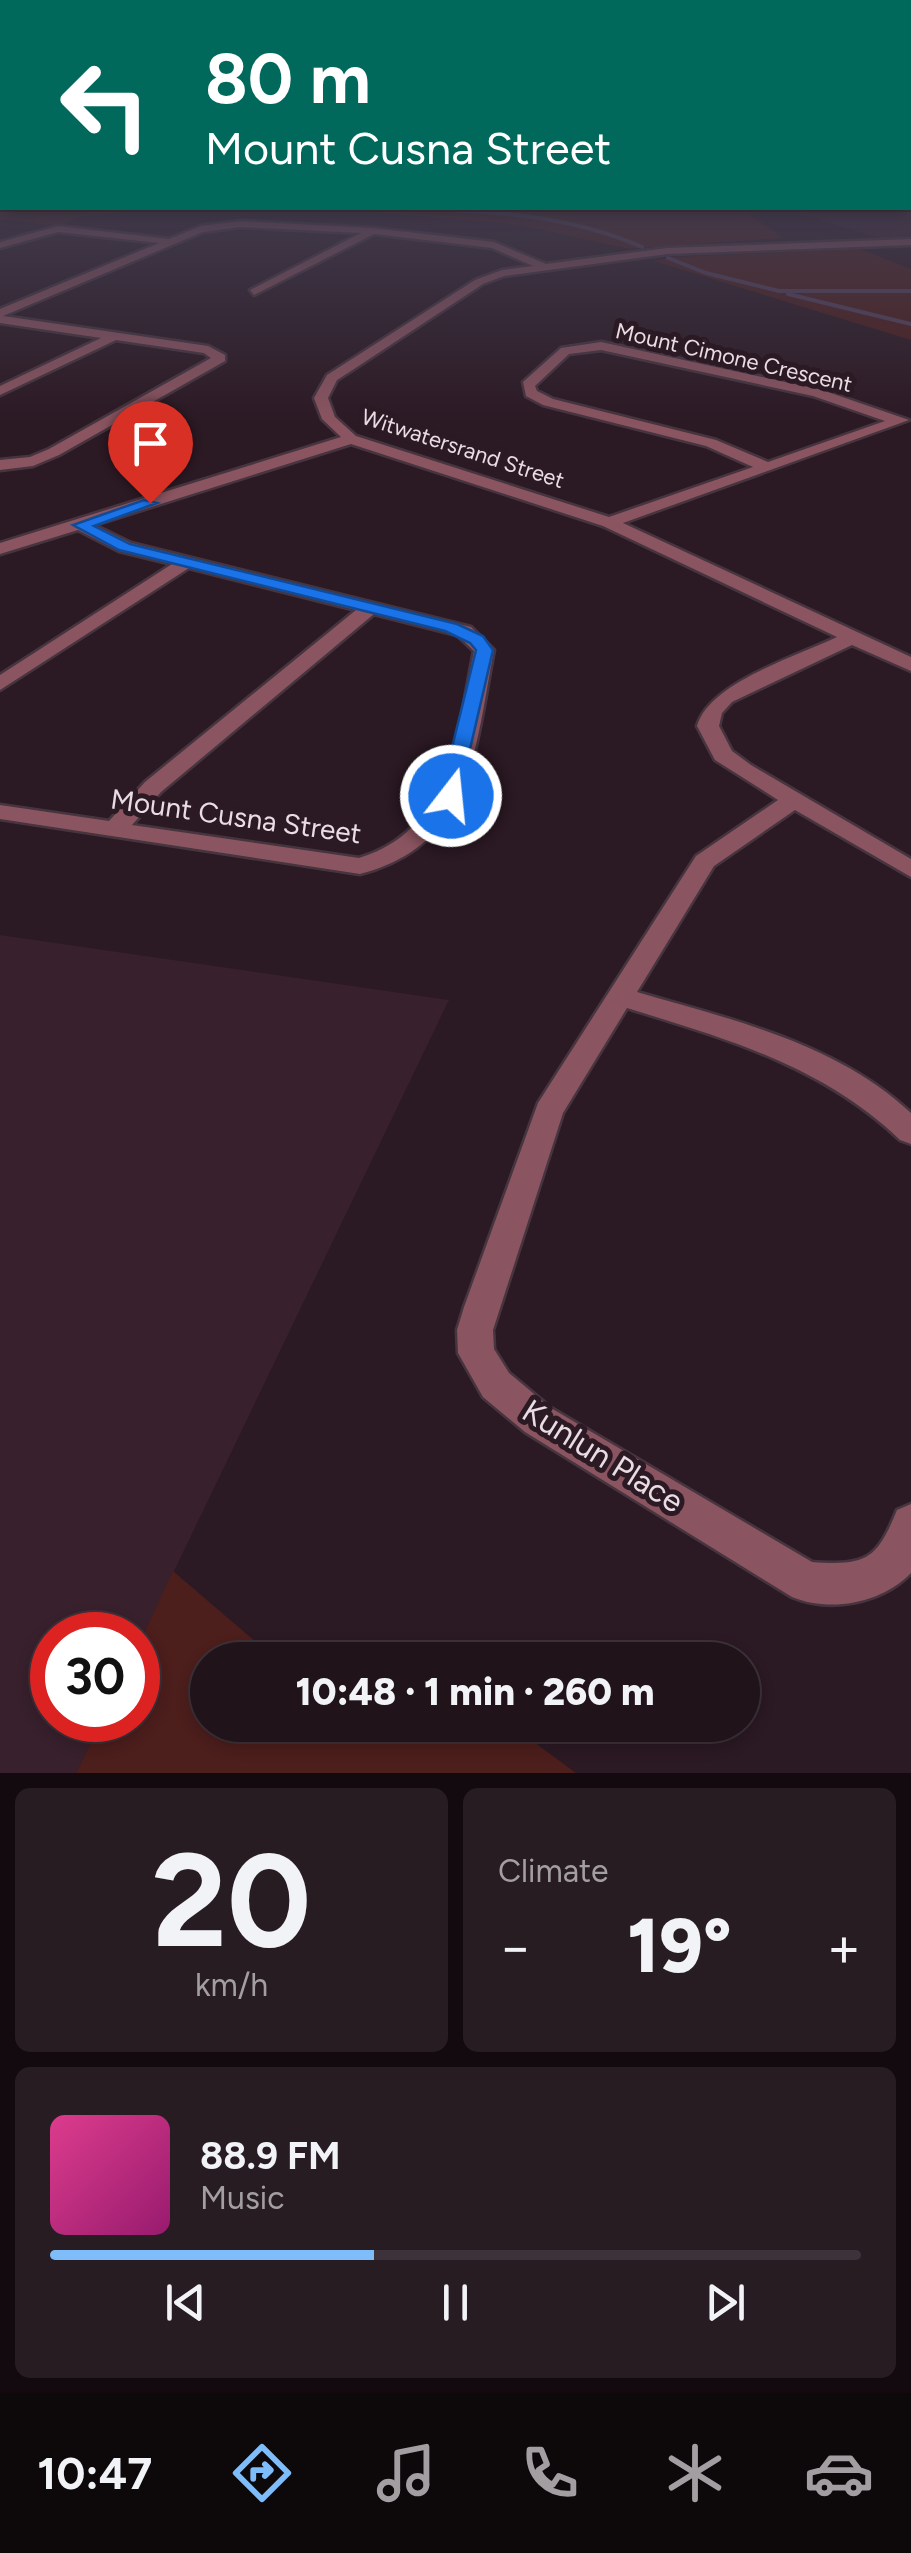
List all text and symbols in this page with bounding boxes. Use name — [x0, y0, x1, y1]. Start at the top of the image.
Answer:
text: 80 m — [205, 36, 371, 121]
icon: left — [40, 40, 170, 170]
text: Mount Cusna Street — [205, 121, 611, 175]
street label: Mount Cimone Crescent — [613, 317, 855, 398]
pin — [108, 401, 193, 504]
street label: Witwatersrand Street — [358, 403, 568, 494]
icon: arrive — [123, 416, 178, 471]
position arrow — [399, 744, 503, 848]
street label: Mount Cusna Street — [108, 782, 364, 850]
street label: Kunlun Place — [516, 1392, 690, 1520]
speed limit sign: 30 — [30, 1612, 160, 1742]
text: 10:48 · 1 min · 260 m — [296, 1669, 654, 1715]
text: 20 — [152, 1823, 311, 1979]
text: Climate — [498, 1852, 609, 1890]
text: 19° — [627, 1901, 732, 1991]
text: − — [498, 1914, 532, 1980]
text: + — [827, 1914, 861, 1980]
text: km/h — [195, 1966, 268, 2004]
text: 88.9 FM — [200, 2133, 341, 2179]
text: Music — [200, 2179, 285, 2217]
icon: previous — [158, 2275, 213, 2330]
icon: pause — [428, 2275, 483, 2330]
icon: next — [698, 2275, 753, 2330]
icon: directions — [227, 2438, 297, 2508]
icon: music — [371, 2438, 441, 2508]
icon: phone — [515, 2438, 585, 2508]
icon: climate — [660, 2438, 730, 2508]
icon: car — [804, 2438, 874, 2508]
text: 10:47 — [37, 2446, 152, 2500]

